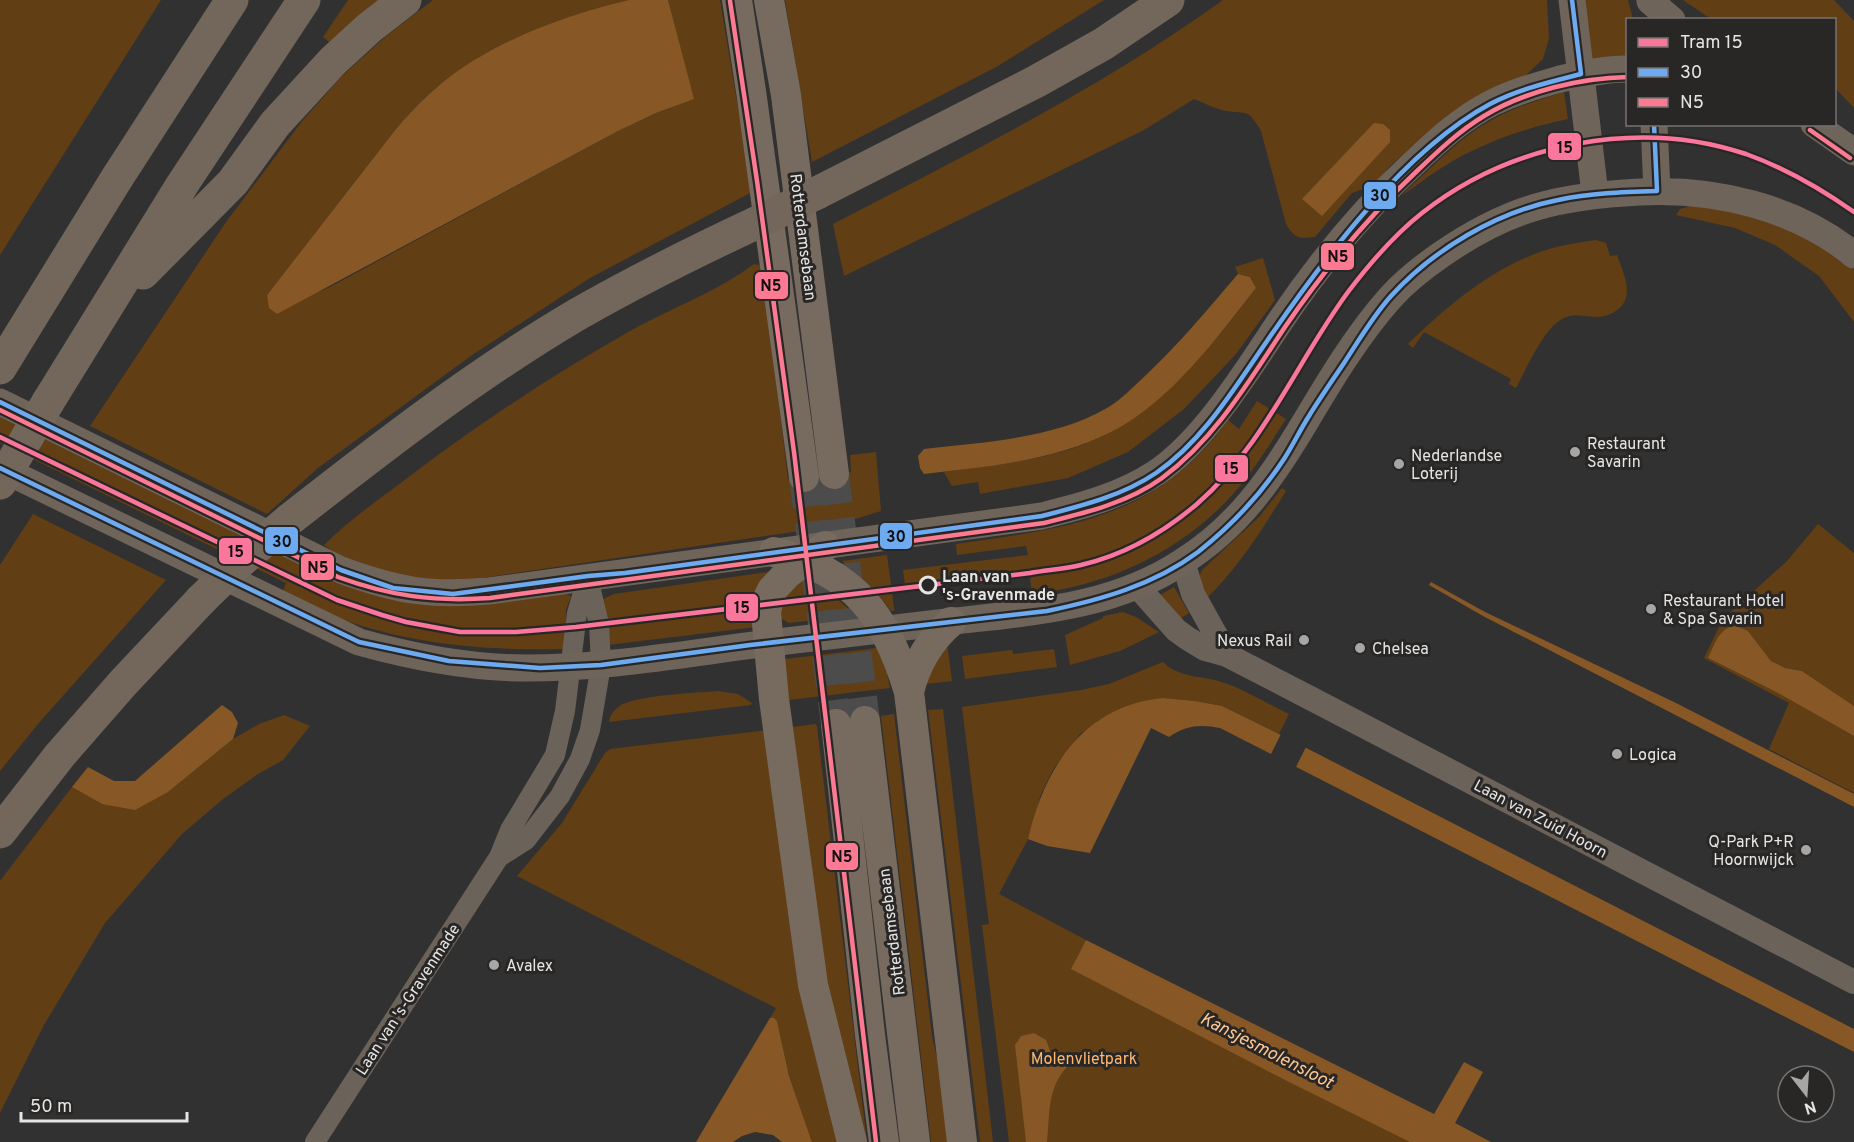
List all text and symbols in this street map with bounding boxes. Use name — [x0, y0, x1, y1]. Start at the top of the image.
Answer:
legend — [1626, 18, 1836, 126]
text: Tram 15 — [1680, 32, 1743, 55]
text: 30 — [1680, 62, 1702, 85]
text: N5 — [1680, 92, 1704, 115]
line badge: 15 — [1547, 132, 1582, 161]
text: 15 — [1557, 139, 1573, 159]
street label: Rotterdamsebaan — [784, 173, 820, 302]
line badge: 30 — [1363, 181, 1397, 210]
text: 30 — [1370, 187, 1390, 207]
line badge: N5 — [1320, 242, 1355, 271]
text: N5 — [1327, 248, 1349, 268]
line badge: N5 — [754, 271, 789, 300]
text: N5 — [760, 277, 782, 297]
place label: Restaurant Savarin — [1587, 435, 1666, 473]
marker: Restaurant Savarin — [1568, 445, 1582, 459]
place label: Nederlandse Loterij — [1411, 447, 1502, 485]
line badge: 15 — [1214, 454, 1249, 483]
marker: Nederlandse Loterij — [1392, 457, 1406, 471]
text: 15 — [1223, 460, 1239, 480]
line badge: 30 — [879, 522, 913, 550]
line badge: 30 — [264, 526, 299, 555]
text: 30 — [886, 528, 906, 548]
text: 30 — [272, 533, 292, 553]
line badge: 15 — [218, 537, 253, 565]
text: 15 — [228, 543, 244, 563]
line badge: N5 — [300, 553, 335, 581]
text: N5 — [307, 559, 329, 579]
place label: Laan van 's-Gravenmade — [942, 568, 1055, 606]
marker: Laan van 's-Gravenmade — [919, 576, 937, 594]
place label: Restaurant Hotel & Spa Savarin — [1663, 592, 1784, 630]
line badge: 15 — [725, 593, 759, 622]
text: 15 — [734, 599, 750, 619]
marker: Restaurant Hotel & Spa Savarin — [1644, 602, 1658, 616]
place label: Nexus Rail — [1217, 632, 1292, 652]
marker: Nexus Rail — [1297, 633, 1311, 647]
place label: Chelsea — [1372, 640, 1429, 660]
marker: Chelsea — [1353, 641, 1367, 655]
place label: Logica — [1629, 746, 1676, 766]
marker: Logica — [1610, 747, 1624, 761]
street label: Laan van Zuid Hoorn — [1470, 776, 1610, 863]
place label: Q-Park P+R Hoornwijck — [1708, 833, 1794, 871]
line badge: N5 — [825, 842, 859, 871]
marker: Q-Park P+R Hoornwijck — [1799, 843, 1813, 857]
text: N5 — [831, 848, 853, 868]
street label: Rotterdamsebaan — [875, 867, 911, 996]
street label: Laan van 's-Gravenmade — [352, 921, 465, 1080]
place label: Avalex — [506, 957, 553, 977]
marker: Avalex — [487, 958, 501, 972]
water label: Kansjesmolensloot — [1196, 1008, 1338, 1096]
park label: Molenvlietpark — [1031, 1050, 1137, 1070]
north arrow — [1776, 1064, 1836, 1124]
scale bar — [21, 1085, 188, 1123]
text: N — [1801, 1095, 1818, 1118]
text: 50 m — [30, 1096, 72, 1119]

